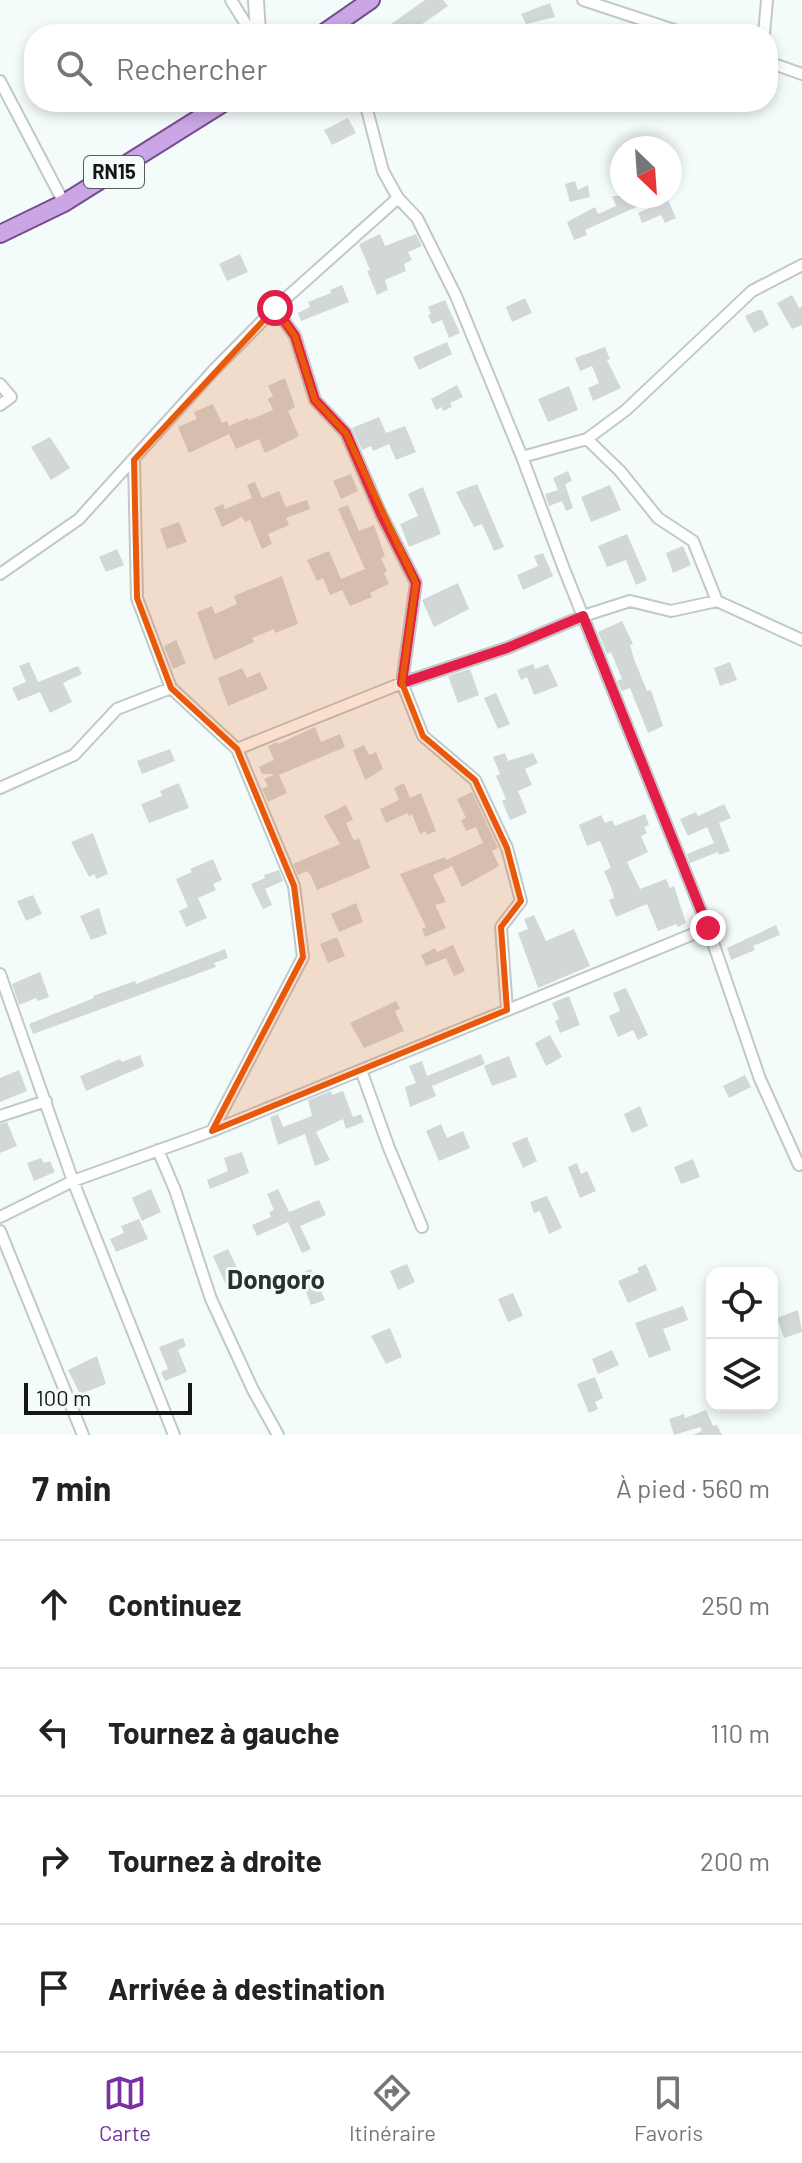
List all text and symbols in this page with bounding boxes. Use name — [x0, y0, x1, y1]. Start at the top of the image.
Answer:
search box — [24, 24, 778, 112]
icon: search — [52, 46, 96, 90]
text: Rechercher — [116, 50, 267, 86]
north arrow — [610, 136, 682, 208]
road number: RN15 — [84, 156, 144, 188]
route start — [257, 290, 293, 326]
route end — [690, 910, 726, 946]
district label: Dongoro — [227, 1263, 325, 1294]
map controls — [706, 1267, 778, 1411]
button: locate — [706, 1267, 778, 1339]
button: layers — [706, 1339, 778, 1411]
scale bar — [24, 1379, 192, 1415]
text: 100 m — [36, 1384, 91, 1410]
text: 7 min — [32, 1467, 111, 1508]
text: À pied · 560 m — [616, 1472, 770, 1503]
icon: ahead — [32, 1582, 76, 1626]
text: Continuez — [108, 1586, 241, 1622]
text: 250 m — [701, 1589, 770, 1620]
icon: left — [32, 1710, 76, 1754]
text: Tournez à gauche — [108, 1714, 340, 1750]
text: 110 m — [710, 1717, 770, 1748]
icon: right — [32, 1838, 76, 1882]
text: Tournez à droite — [108, 1842, 322, 1878]
text: 200 m — [700, 1845, 770, 1876]
icon: arrive — [32, 1966, 76, 2010]
text: Arrivée à destination — [108, 1970, 385, 2006]
tab: Carte — [99, 2071, 151, 2145]
tab: Itinéraire — [349, 2071, 436, 2145]
tab: Favoris — [634, 2071, 703, 2145]

